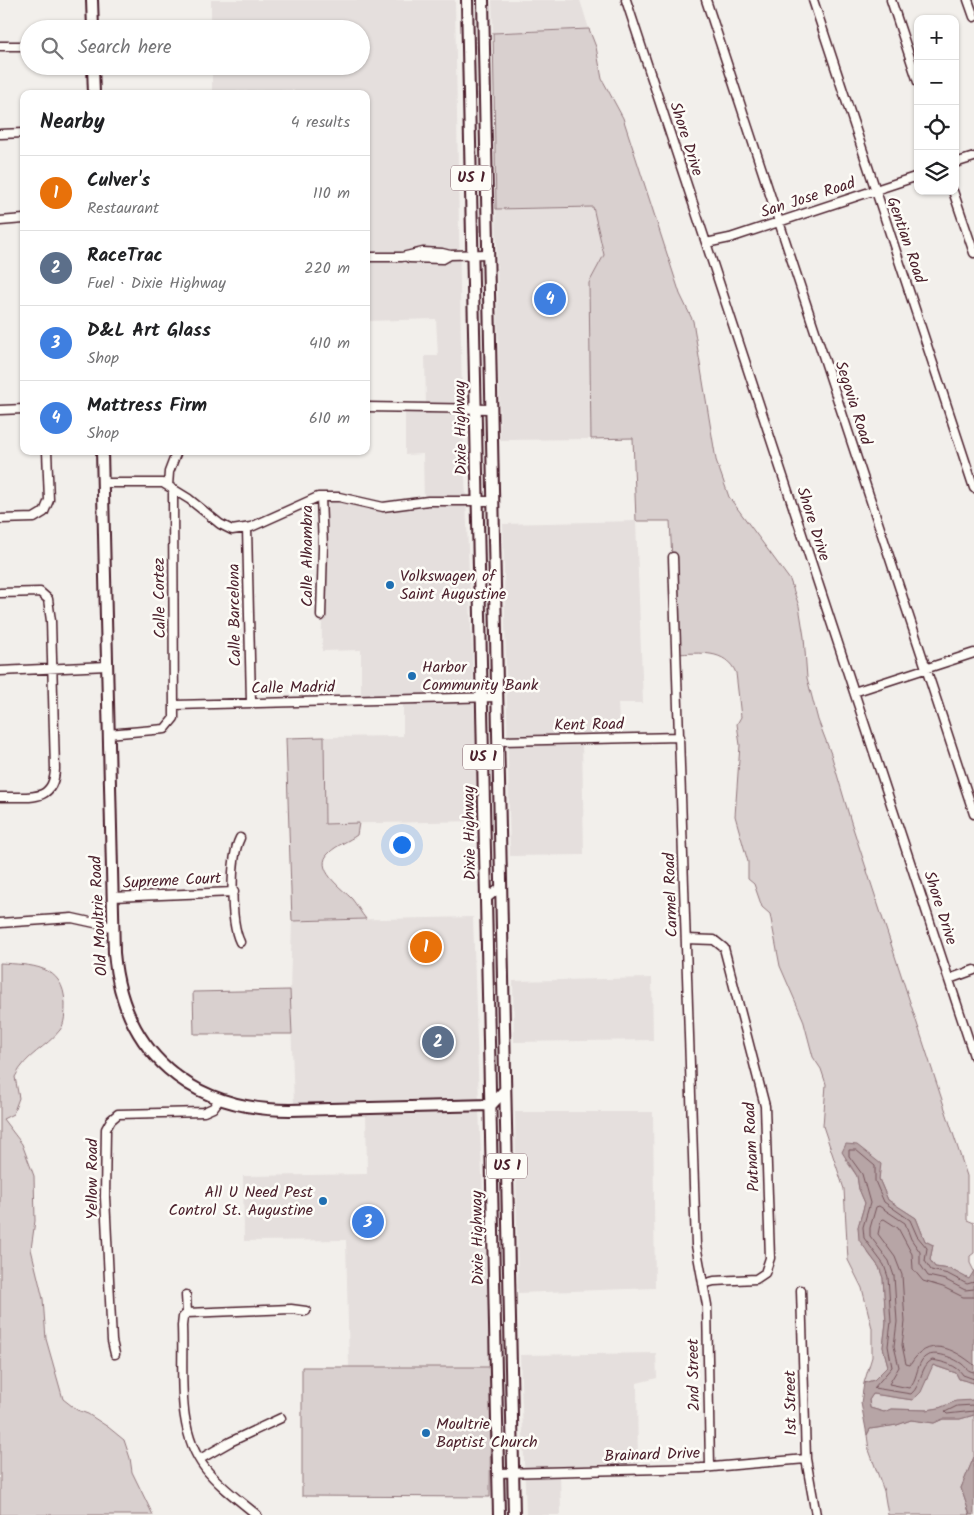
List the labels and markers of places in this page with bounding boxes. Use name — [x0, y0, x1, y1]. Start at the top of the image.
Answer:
pin: 4 — [534, 280, 566, 318]
place label: Volkswagen of Saint Augustine — [400, 564, 506, 607]
marker: Volkswagen of Saint Augustine — [384, 579, 396, 591]
place label: Harbor Community Bank — [422, 655, 539, 698]
marker: Harbor Community Bank — [406, 670, 418, 682]
pin: 1 — [410, 928, 442, 966]
pin: 2 — [422, 1023, 454, 1061]
place label: All U Need Pest Control St. Augustine — [168, 1180, 314, 1223]
marker: All U Need Pest Control St. Augustine — [317, 1195, 329, 1207]
pin: 3 — [352, 1203, 384, 1241]
place label: Moultrie Baptist Church — [436, 1412, 538, 1455]
marker: Moultrie Baptist Church — [420, 1427, 432, 1439]

